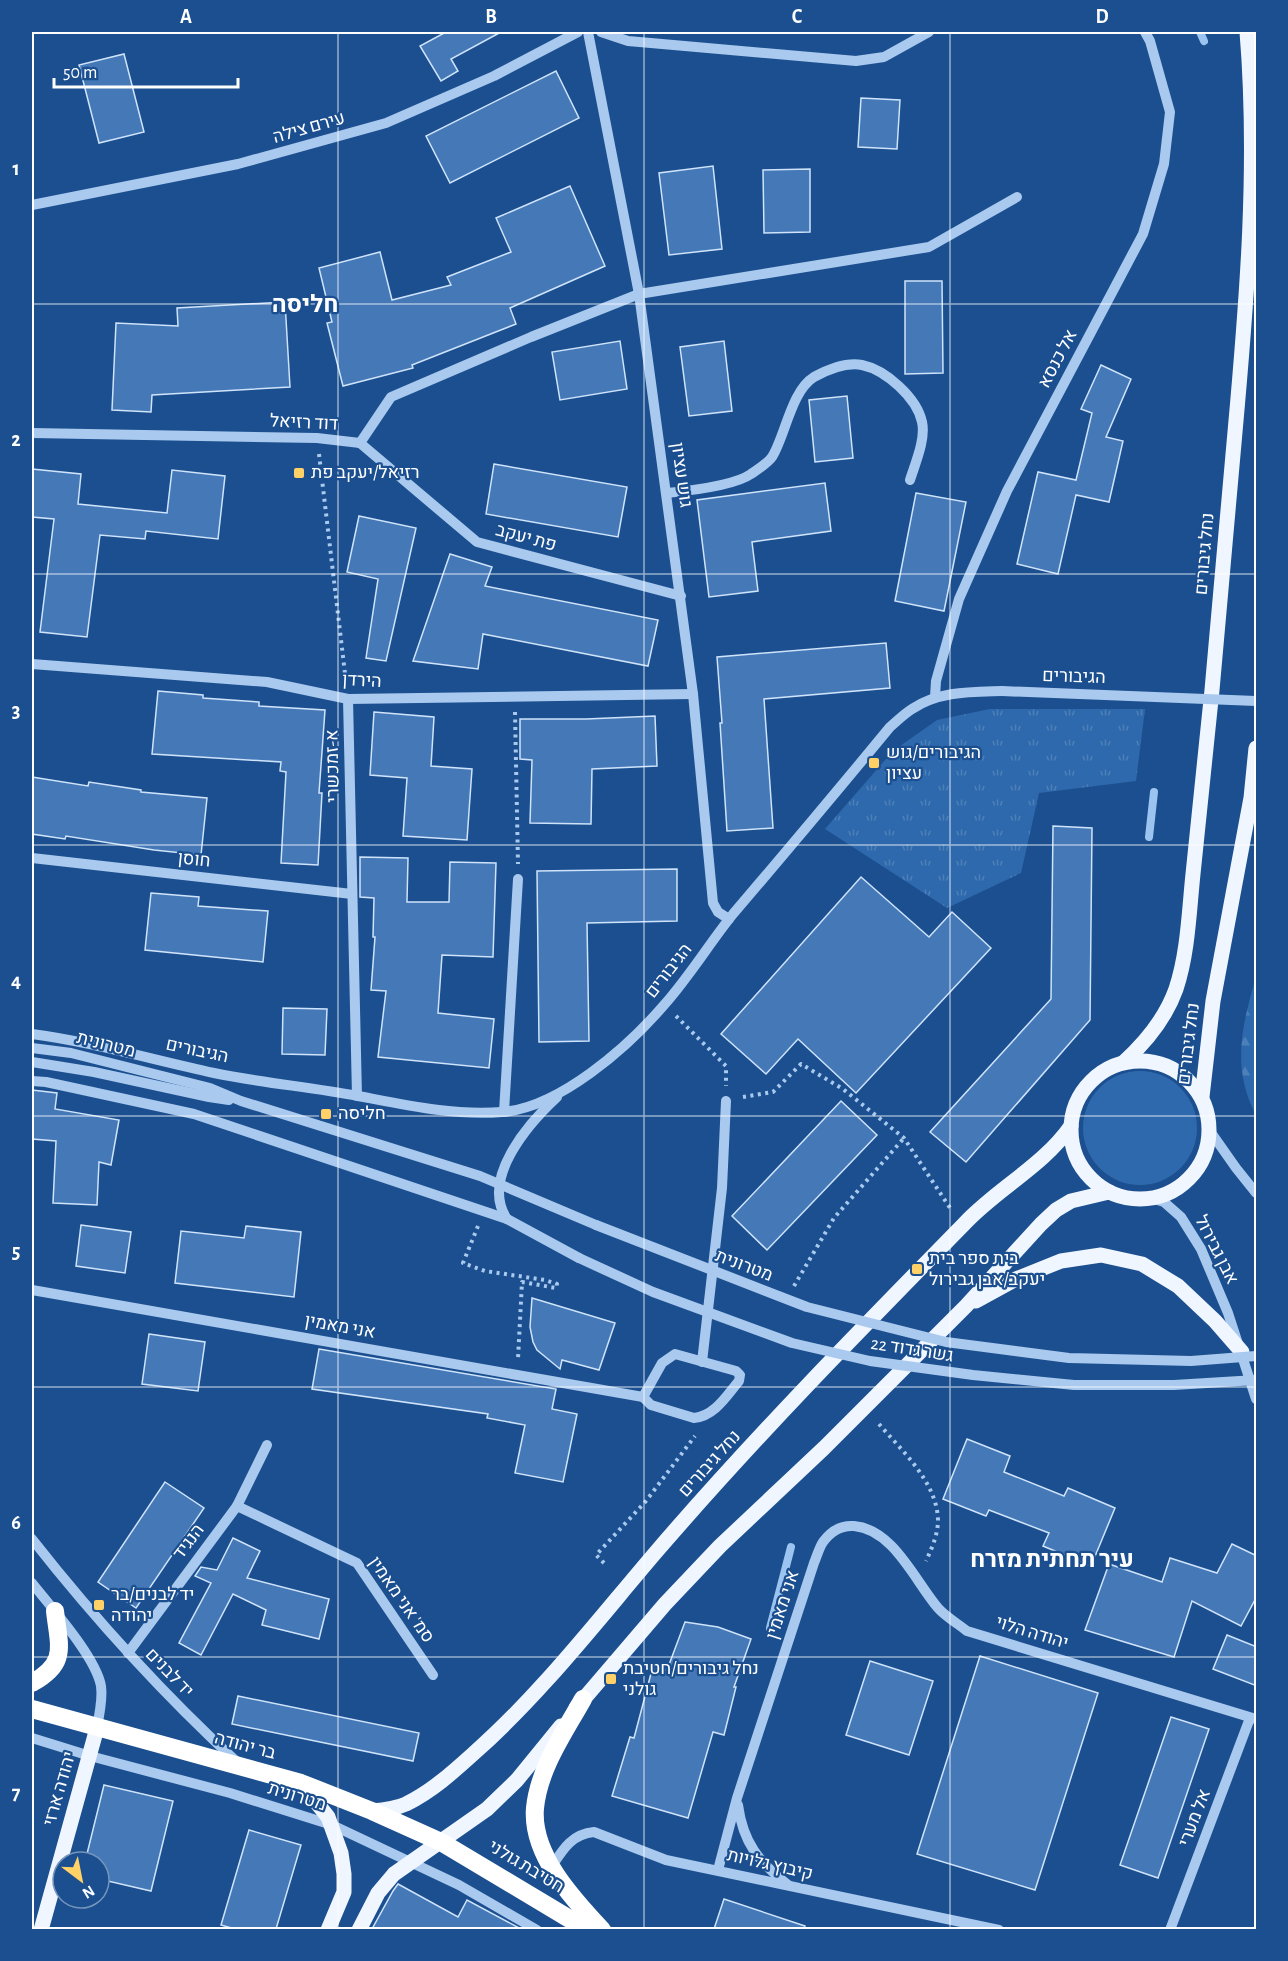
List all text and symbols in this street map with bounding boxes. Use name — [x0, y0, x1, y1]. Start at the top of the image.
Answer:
text: A — [180, 7, 192, 27]
text: B — [485, 7, 497, 27]
text: C — [792, 7, 803, 27]
text: D — [1095, 7, 1109, 27]
scale bar — [54, 51, 238, 89]
text: 50 m — [63, 64, 97, 82]
street label: עירם צילה — [271, 109, 347, 147]
text: 1 — [12, 159, 20, 179]
district label: חליסה — [272, 293, 338, 317]
street label: אל כנסא — [1035, 327, 1081, 391]
street label: דוד רזיאל — [269, 412, 339, 434]
text: 2 — [11, 430, 21, 450]
street label: גוש עציון — [668, 441, 694, 509]
place label: רזיאל/יעקב פת — [311, 464, 420, 482]
marker: רזיאל/יעקב פת — [292, 466, 306, 480]
street label: נחל גיבורים — [1192, 512, 1218, 596]
street label: פת יעקב — [494, 521, 558, 555]
street label: הגיבורים — [1042, 667, 1106, 687]
street label: הירדן — [342, 671, 382, 691]
text: 3 — [12, 701, 20, 721]
street label: א-זמכשרי — [323, 729, 343, 803]
place label: הגיבורים/גוש עציון — [886, 744, 981, 783]
marker: הגיבורים/גוש עציון — [867, 756, 881, 770]
street label: חוסן — [177, 849, 211, 871]
street label: הגיבורים — [642, 940, 696, 1002]
text: 4 — [11, 971, 21, 991]
street label: נחל גיבורים — [1175, 1002, 1203, 1086]
street label: מטרונית — [75, 1029, 137, 1061]
street label: הגיבורים — [164, 1036, 230, 1066]
place label: חליסה — [338, 1105, 386, 1123]
marker: חליסה — [319, 1107, 333, 1121]
street label: אבן גבירול — [1191, 1213, 1241, 1287]
text: 5 — [12, 1242, 20, 1262]
street label: מטרונית — [713, 1247, 775, 1285]
place label: בית ספר בית יעקב/אבן גבירול — [929, 1250, 1045, 1289]
marker: בית ספר בית יעקב/אבן גבירול — [910, 1262, 924, 1276]
street label: אני מאמין — [303, 1312, 377, 1342]
street label: גשר גדוד 22 — [869, 1335, 955, 1365]
street label: נחל גיבורים — [676, 1427, 744, 1501]
text: 6 — [11, 1513, 21, 1533]
street label: הנגיד — [170, 1521, 208, 1563]
district label: עיר תחתית מזרח — [970, 1548, 1134, 1572]
street label: סמ' אני מאמין — [365, 1554, 437, 1646]
street label: אני מאמין — [763, 1568, 803, 1642]
place label: יד לבנים/בר יהודה — [111, 1586, 194, 1625]
marker: יד לבנים/בר יהודה — [92, 1598, 106, 1612]
street label: יהודה הלוי — [994, 1613, 1070, 1653]
street label: יד לבנים — [142, 1645, 196, 1701]
place label: נחל גיבורים/חטיבת גולני — [623, 1660, 759, 1699]
marker: נחל גיבורים/חטיבת גולני — [604, 1672, 618, 1686]
street label: בר יהודה — [212, 1729, 278, 1763]
street label: יהודה ארזי — [41, 1750, 79, 1828]
street label: מטרונית — [266, 1780, 328, 1814]
text: 7 — [12, 1783, 21, 1803]
street label: אל מערי — [1176, 1787, 1214, 1849]
street label: חטיבת גולני — [485, 1837, 567, 1897]
street label: קיבוץ גלויות — [725, 1846, 815, 1884]
north arrow — [51, 1850, 111, 1910]
text: N — [79, 1882, 97, 1902]

